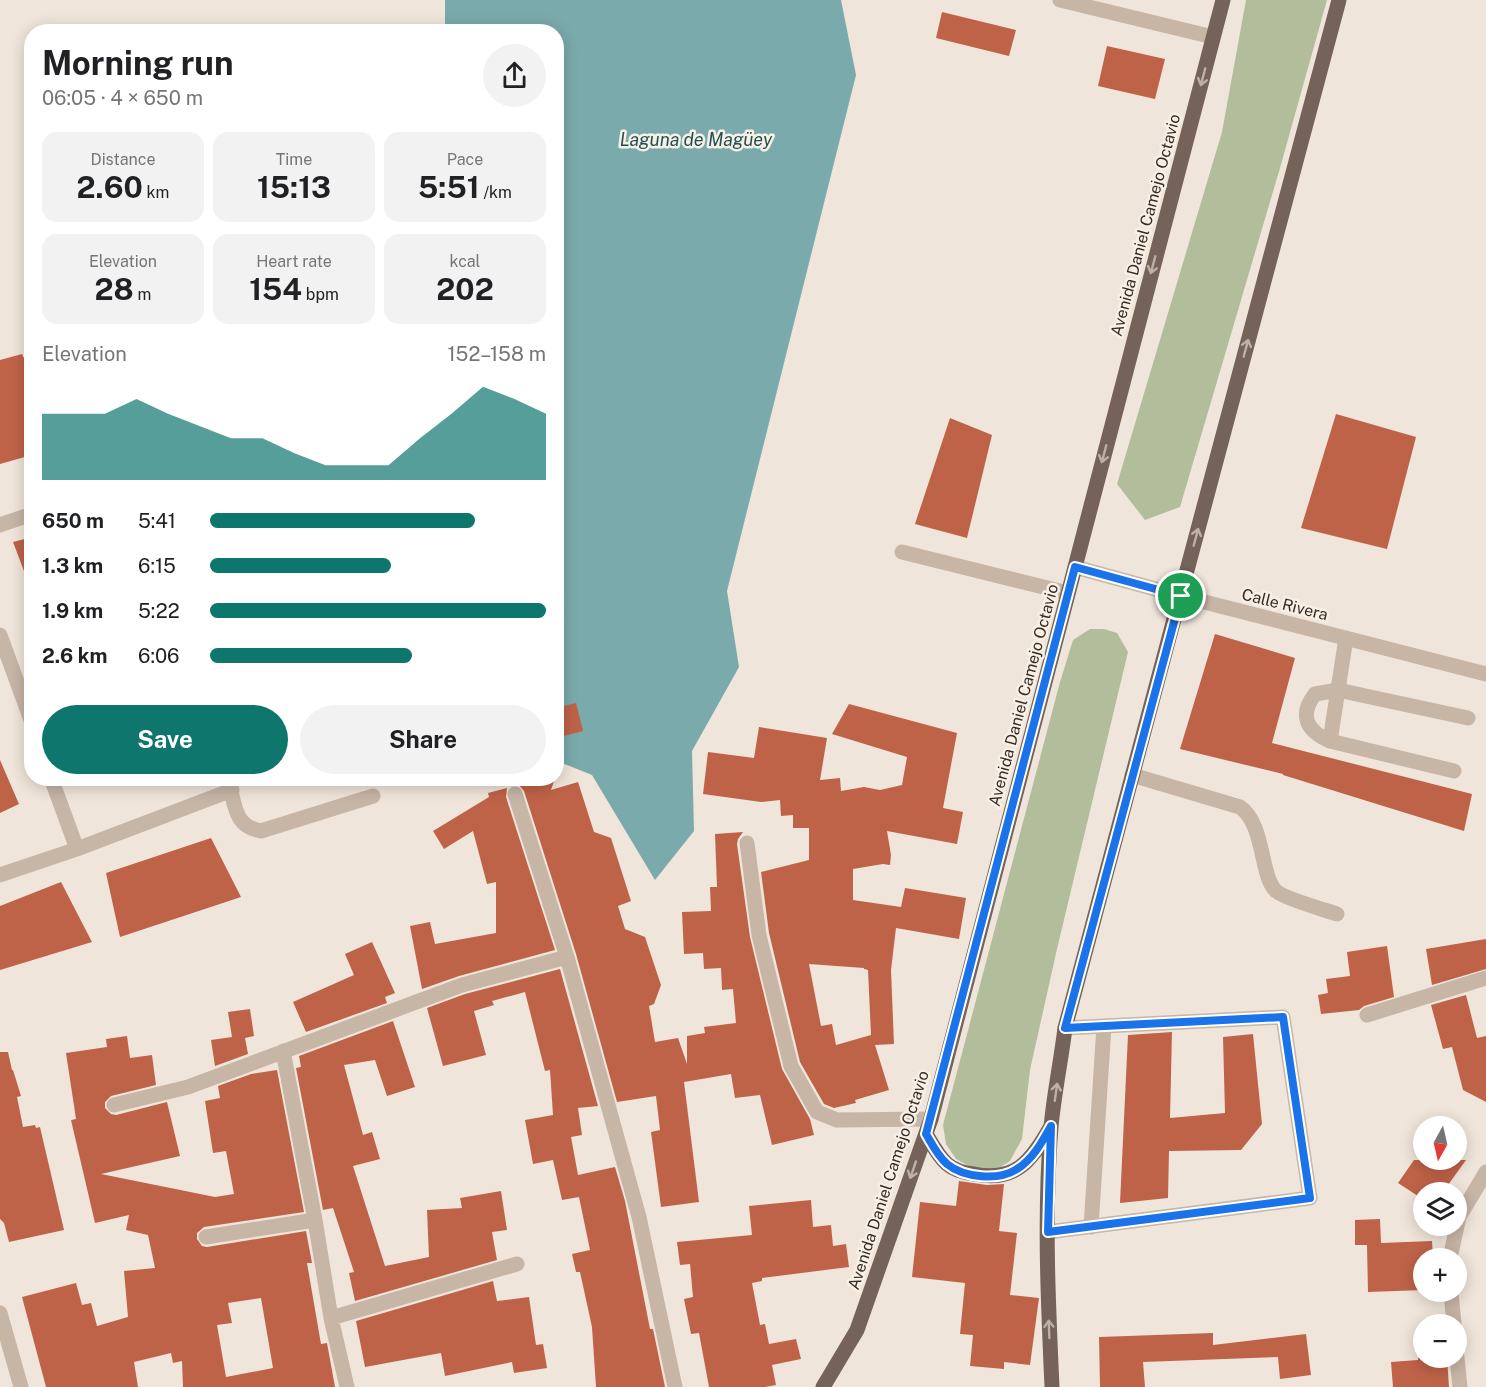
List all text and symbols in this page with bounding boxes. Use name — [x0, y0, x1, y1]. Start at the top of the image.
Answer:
text: Morning run — [42, 44, 234, 82]
button: share — [483, 44, 546, 107]
one-way arrow — [1196, 67, 1208, 86]
text: 06:05 · 4 × 650 m — [42, 86, 203, 110]
street label: Avenida Daniel Camejo Octavio — [1107, 112, 1184, 338]
water label: Laguna de Magüey — [620, 129, 773, 150]
text: Distance — [91, 150, 155, 169]
text: Time — [276, 150, 312, 169]
text: Pace — [447, 150, 483, 169]
text: 2.60 — [77, 169, 143, 205]
text: 15:13 — [257, 169, 331, 205]
text: 5:51 — [418, 169, 480, 205]
text: km — [143, 183, 169, 202]
text: /km — [480, 183, 512, 202]
text: Elevation — [89, 252, 157, 271]
text: Heart rate — [256, 252, 332, 271]
text: kcal — [450, 252, 480, 271]
one-way arrow — [1147, 256, 1159, 275]
text: 28 — [95, 271, 134, 307]
text: 154 — [249, 271, 302, 307]
text: 202 — [436, 271, 494, 307]
text: m — [134, 285, 151, 304]
text: bpm — [302, 285, 339, 304]
one-way arrow — [1241, 339, 1252, 358]
text: Elevation — [42, 342, 127, 366]
text: 152–158 m — [447, 342, 546, 366]
one-way arrow — [1098, 444, 1110, 463]
text: 650 m — [42, 509, 104, 533]
text: 5:41 — [138, 509, 176, 533]
one-way arrow — [1191, 528, 1203, 547]
text: 1.3 km — [42, 554, 103, 578]
text: 6:15 — [138, 554, 176, 578]
pin — [1155, 570, 1206, 621]
icon: arrive — [1164, 579, 1197, 612]
street label: Avenida Daniel Camejo Octavio — [985, 582, 1062, 808]
street label: Calle Rivera — [1240, 585, 1330, 624]
text: 1.9 km — [42, 599, 103, 623]
text: 5:22 — [138, 599, 180, 623]
text: 2.6 km — [42, 644, 107, 668]
text: 6:06 — [138, 644, 180, 668]
button: Save — [42, 705, 288, 774]
button: Share — [300, 705, 546, 774]
street label: Avenida Daniel Camejo Octavio — [844, 1068, 933, 1292]
one-way arrow — [1051, 1083, 1062, 1102]
north arrow — [1413, 1116, 1467, 1170]
map controls — [1413, 1116, 1467, 1368]
one-way arrow — [907, 1160, 918, 1179]
button: layers — [1413, 1182, 1467, 1236]
button: + — [1413, 1248, 1467, 1302]
button: − — [1413, 1314, 1467, 1368]
one-way arrow — [1044, 1319, 1055, 1339]

